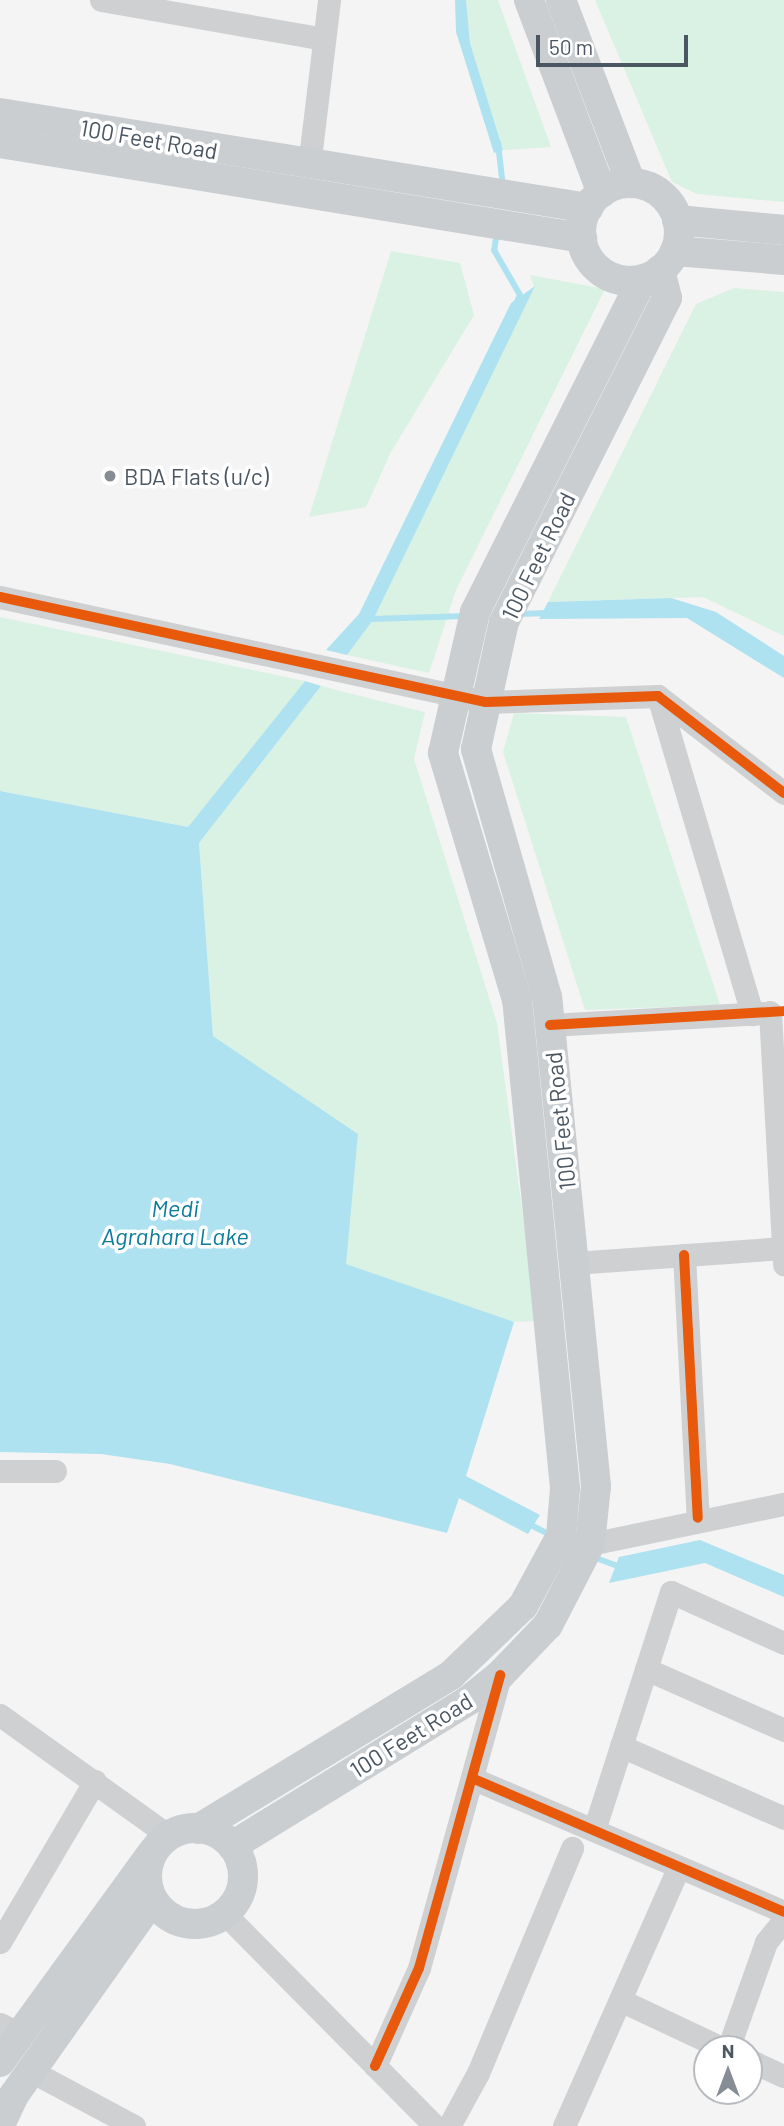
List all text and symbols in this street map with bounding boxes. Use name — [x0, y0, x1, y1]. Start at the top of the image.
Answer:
scale bar — [539, 21, 691, 65]
text: 50 m — [549, 34, 593, 59]
street label: 100 Feet Road — [78, 113, 220, 165]
place label: BDA Flats (u/c) — [124, 462, 269, 490]
marker: BDA Flats (u/c) — [102, 468, 118, 484]
street label: 100 Feet Road — [495, 487, 581, 625]
street label: 100 Feet Road — [539, 1050, 581, 1192]
water label: Medi Agrahara Lake — [101, 1194, 249, 1250]
street label: 100 Feet Road — [345, 1686, 477, 1784]
north arrow — [693, 2035, 763, 2105]
text: N — [722, 2039, 734, 2062]

